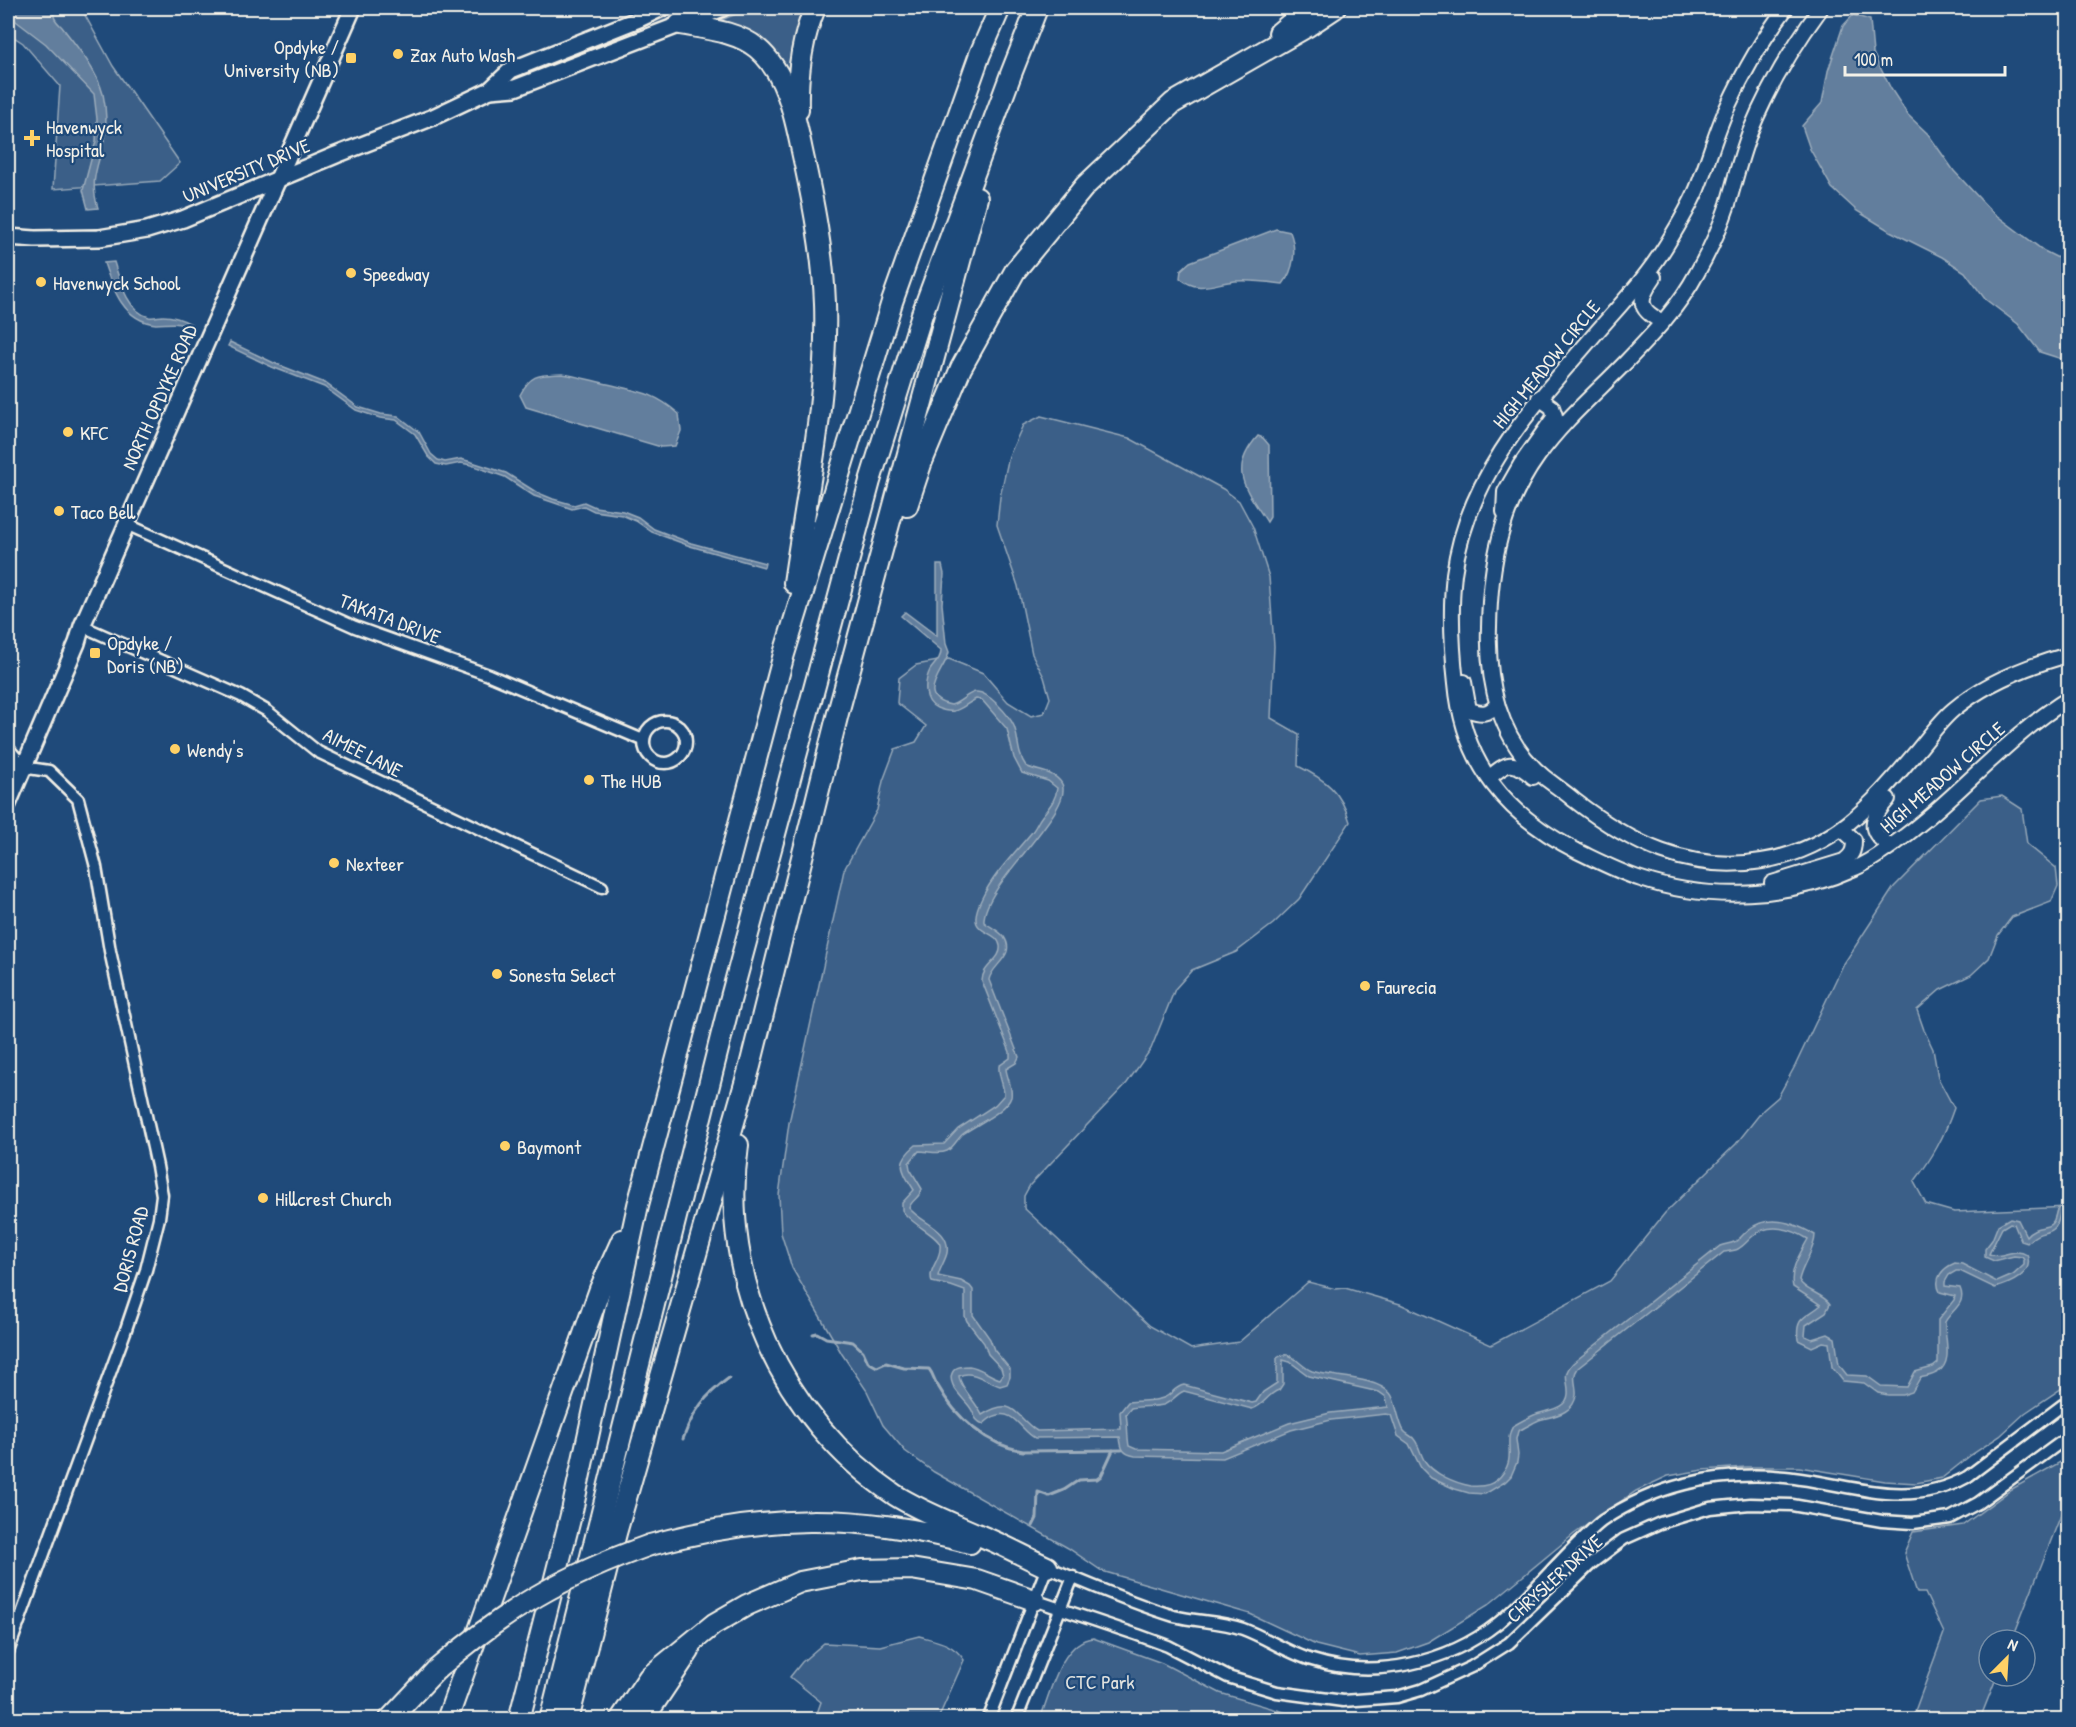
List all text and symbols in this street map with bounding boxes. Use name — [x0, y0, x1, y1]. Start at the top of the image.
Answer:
place label: Opdyke / University (NB) — [224, 33, 339, 83]
scale bar — [1845, 39, 2006, 77]
place label: Zax Auto Wash — [410, 41, 515, 68]
marker: Zax Auto Wash — [391, 47, 405, 61]
text: 100 m — [1854, 47, 1893, 72]
marker: Opdyke / University (NB) — [344, 51, 358, 65]
place label: Havenwyck Hospital — [46, 113, 122, 163]
marker: Havenwyck Hospital — [23, 129, 41, 147]
street label: UNIVERSITY DRIVE — [178, 131, 314, 209]
place label: Speedway — [363, 260, 430, 287]
marker: Speedway — [344, 266, 358, 280]
place label: Havenwyck School — [53, 269, 181, 296]
marker: Havenwyck School — [34, 275, 48, 289]
street label: HIGH MEADOW CIRCLE — [1486, 294, 1606, 434]
street label: NORTH OPDYKE ROAD — [115, 320, 203, 474]
place label: KFC — [80, 419, 109, 446]
marker: KFC — [61, 425, 75, 439]
place label: Taco Bell — [71, 498, 136, 525]
marker: Taco Bell — [52, 504, 66, 518]
street label: TAKATA DRIVE — [335, 586, 445, 650]
place label: Opdyke / Doris (NB) — [107, 629, 184, 679]
marker: Opdyke / Doris (NB) — [88, 646, 102, 660]
street label: HIGH MEADOW CIRCLE — [1874, 715, 2010, 839]
street label: AIMEE LANE — [319, 721, 407, 783]
place label: Wendy's — [187, 736, 244, 763]
marker: Wendy's — [168, 742, 182, 756]
place label: The HUB — [601, 767, 662, 794]
marker: The HUB — [582, 773, 596, 787]
place label: Nexteer — [346, 850, 404, 877]
marker: Nexteer — [327, 856, 341, 870]
place label: Sonesta Select — [509, 961, 616, 988]
marker: Sonesta Select — [490, 967, 504, 981]
place label: Faurecia — [1376, 973, 1436, 1000]
marker: Faurecia — [1358, 979, 1372, 993]
place label: Baymont — [517, 1133, 582, 1160]
marker: Baymont — [498, 1139, 512, 1153]
place label: Hillcrest Church — [275, 1185, 391, 1212]
marker: Hillcrest Church — [256, 1191, 270, 1205]
street label: DORIS ROAD — [106, 1203, 155, 1295]
street label: CHRYSLER DRIVE — [1500, 1527, 1608, 1628]
north arrow — [1977, 1628, 2037, 1688]
text: N — [2005, 1633, 2022, 1656]
park label: CTC Park — [1065, 1668, 1135, 1695]

